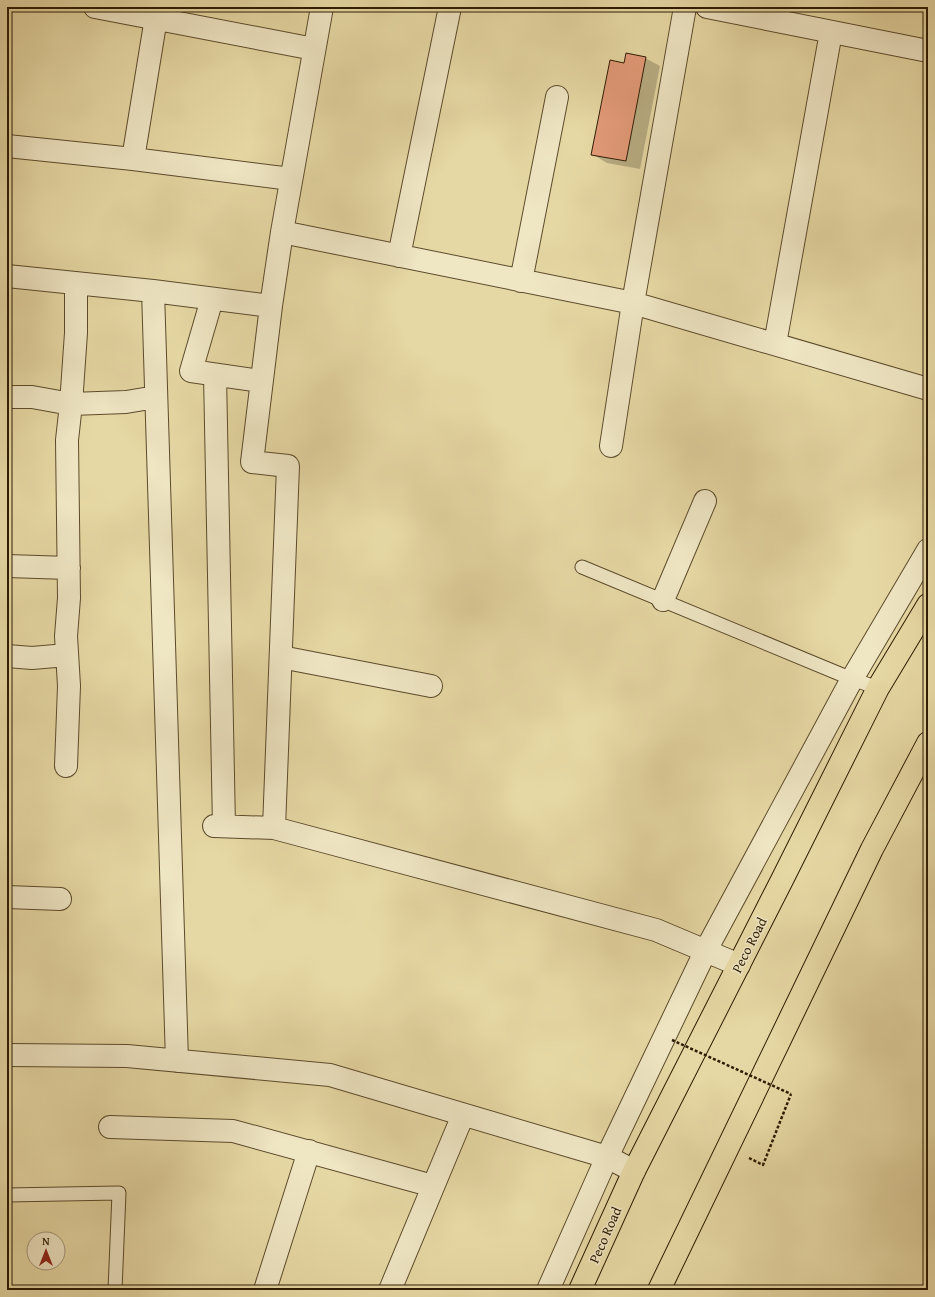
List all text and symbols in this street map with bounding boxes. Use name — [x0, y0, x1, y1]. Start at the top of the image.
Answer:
street label: Peco Road — [727, 913, 772, 976]
street label: Peco Road — [584, 1203, 627, 1266]
north arrow — [26, 1231, 66, 1271]
text: N — [42, 1233, 50, 1249]

